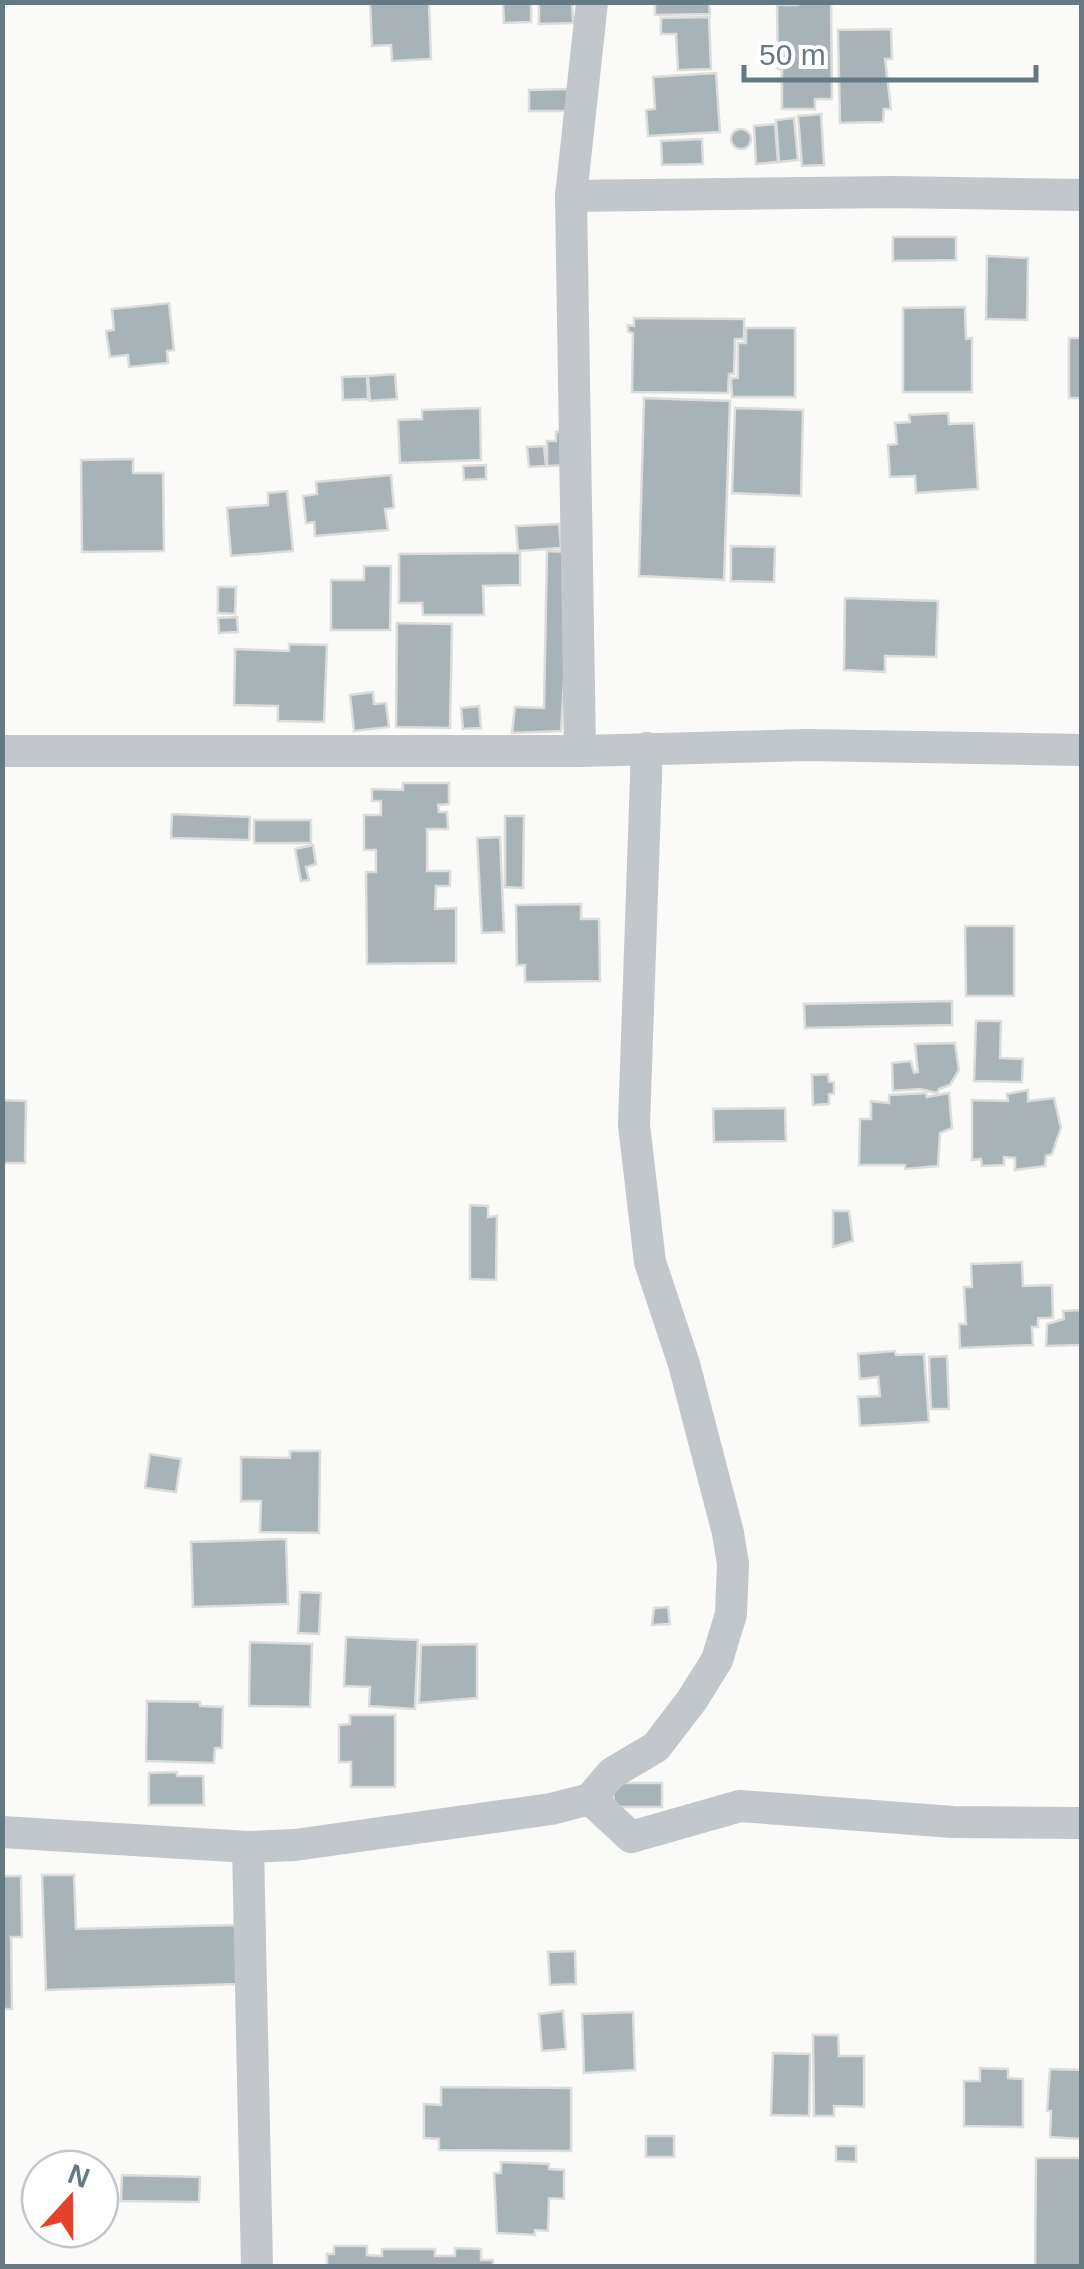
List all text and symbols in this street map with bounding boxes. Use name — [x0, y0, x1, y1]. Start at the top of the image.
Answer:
scale bar — [744, 20, 1036, 82]
text: 50 m — [759, 38, 826, 71]
north arrow — [20, 2149, 120, 2249]
text: N — [64, 2158, 94, 2194]

